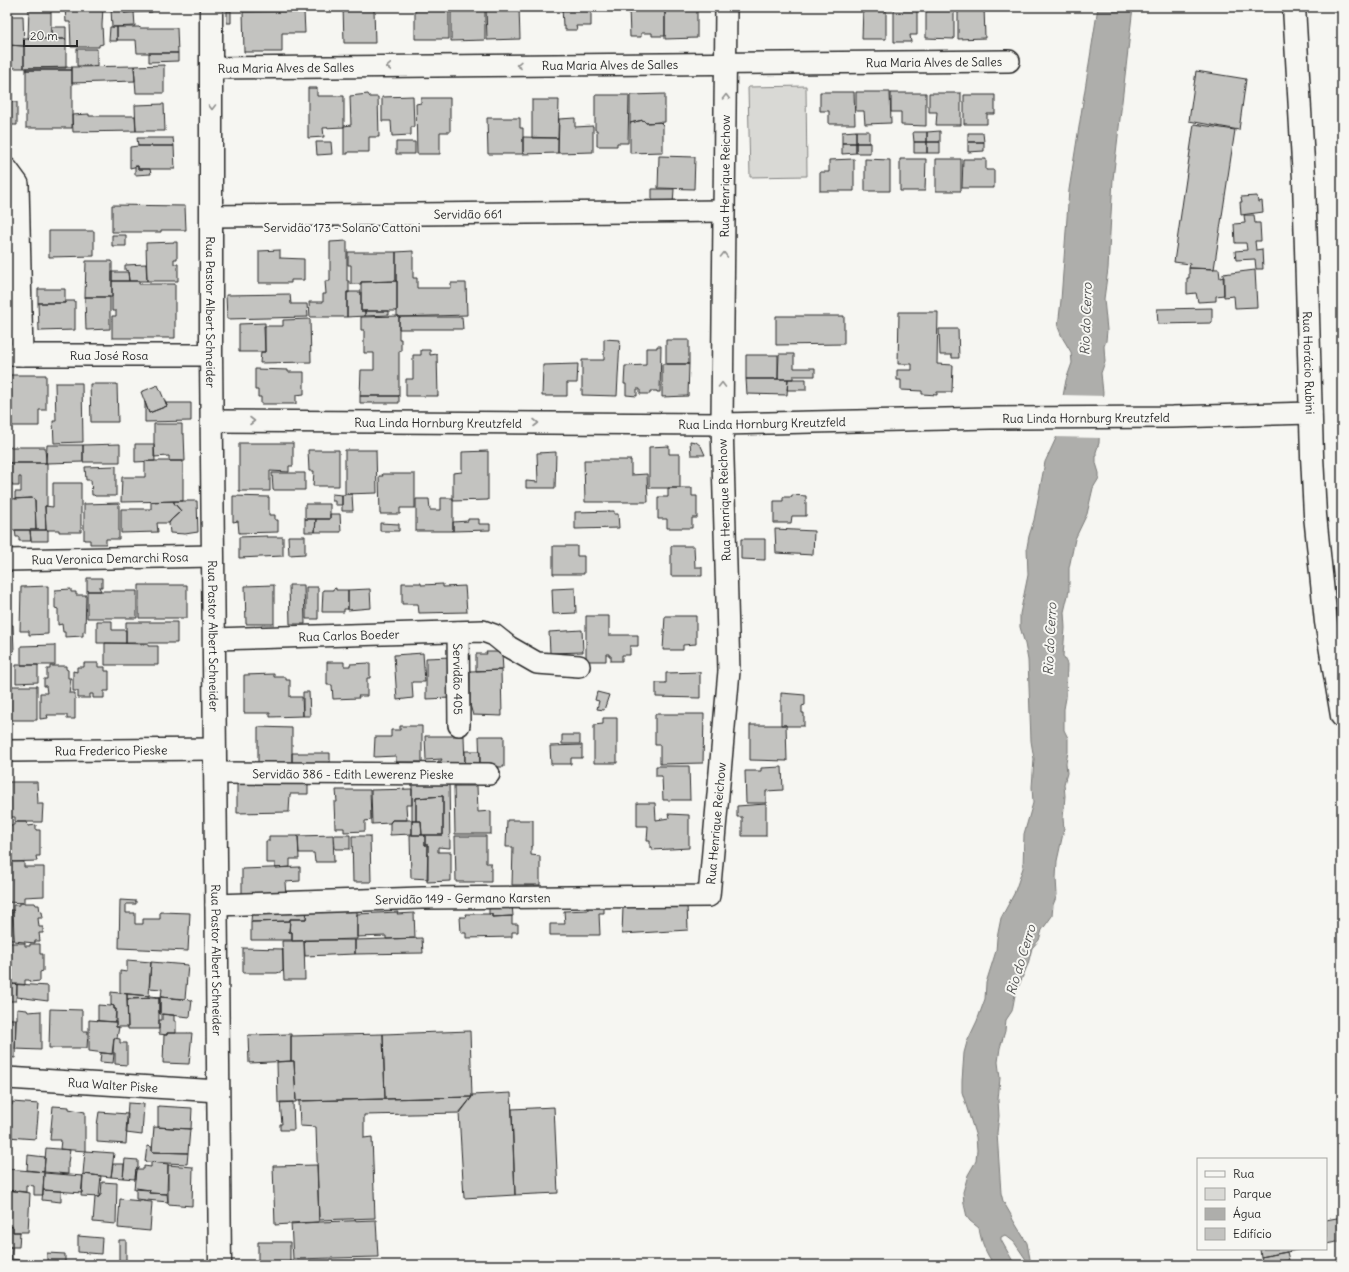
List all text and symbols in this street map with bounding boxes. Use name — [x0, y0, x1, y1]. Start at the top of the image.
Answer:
scale bar — [24, 22, 77, 48]
text: 20 m — [30, 28, 58, 43]
street label: Rua Maria Alves de Salles — [866, 54, 1002, 70]
street label: Rua Maria Alves de Salles — [542, 56, 678, 73]
street label: Rua Maria Alves de Salles — [218, 59, 354, 75]
one-way arrow — [516, 61, 522, 69]
one-way arrow — [386, 63, 392, 71]
one-way arrow — [721, 94, 730, 100]
one-way arrow — [208, 104, 216, 110]
street label: Rua Henrique Reichow — [716, 114, 732, 237]
street label: Servidão 661 — [434, 206, 502, 221]
street label: Servidão 173 - Solano Cattoni — [264, 220, 420, 235]
street label: Rua Pastor Albert Schneider — [203, 236, 219, 388]
one-way arrow — [720, 252, 728, 258]
water label: Rio do Cerro — [1076, 282, 1096, 356]
street label: Rua Horácio Rubini — [1300, 311, 1318, 414]
street label: Rua José Rosa — [70, 348, 148, 363]
one-way arrow — [718, 382, 726, 388]
street label: Rua Linda Hornburg Kreutzfeld — [1002, 410, 1170, 425]
street label: Rua Linda Hornburg Kreutzfeld — [354, 414, 522, 430]
street label: Rua Linda Hornburg Kreutzfeld — [678, 414, 846, 432]
one-way arrow — [249, 417, 255, 425]
one-way arrow — [533, 419, 539, 427]
street label: Rua Henrique Reichow — [714, 438, 734, 561]
street label: Rua Veronica Demarchi Rosa — [31, 549, 189, 567]
street label: Rua Pastor Albert Schneider — [206, 560, 222, 712]
water label: Rio do Cerro — [1040, 602, 1060, 676]
street label: Rua Carlos Boeder — [298, 626, 400, 644]
street label: Servidão 405 — [451, 643, 466, 715]
street label: Rua Frederico Pieske — [55, 742, 167, 758]
street label: Rua Henrique Reichow — [703, 761, 728, 885]
street label: Servidão 386 - Edith Lewerenz Pieske — [252, 766, 454, 781]
street label: Rua Pastor Albert Schneider — [209, 884, 225, 1036]
street label: Servidão 149 - Germano Karsten — [375, 890, 551, 907]
water label: Rio do Cerro — [1002, 922, 1040, 997]
street label: Rua Walter Piske — [67, 1074, 158, 1095]
legend — [1197, 1158, 1327, 1250]
text: Rua — [1233, 1166, 1255, 1181]
text: Parque — [1233, 1186, 1272, 1201]
text: Água — [1233, 1206, 1261, 1221]
text: Edifício — [1233, 1226, 1272, 1241]

